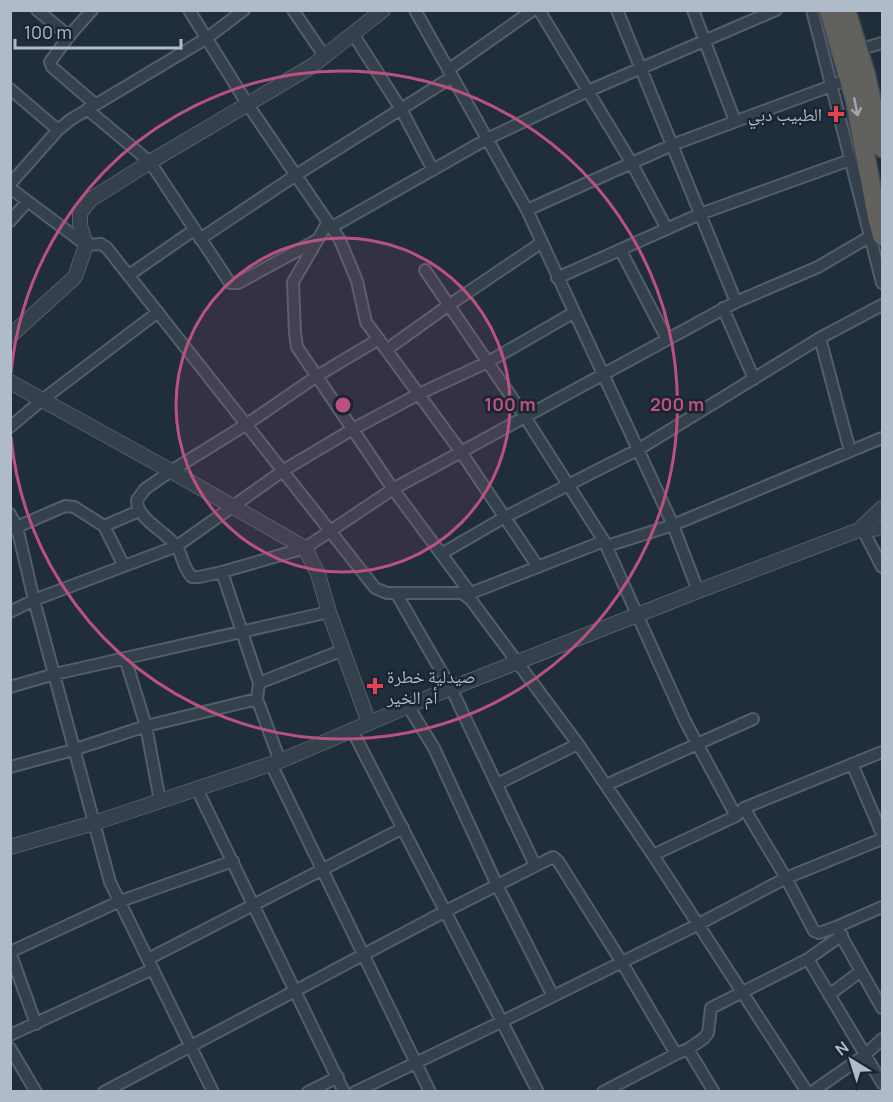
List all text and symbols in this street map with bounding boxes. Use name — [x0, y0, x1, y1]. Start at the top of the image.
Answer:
scale bar — [15, 12, 182, 50]
text: 100 m — [24, 20, 72, 44]
one-way arrow — [851, 97, 862, 117]
place label: الطبيب دبي — [748, 102, 822, 130]
marker: الطبيب دبي — [827, 105, 845, 123]
text: 100 m — [484, 392, 536, 416]
text: 200 m — [650, 392, 704, 416]
centre of rings — [333, 395, 353, 415]
place label: صيدلية خطرة أم الخير — [386, 664, 476, 710]
marker: صيدلية خطرة أم الخير — [368, 679, 382, 693]
north arrow — [821, 1030, 881, 1090]
text: N — [830, 1036, 853, 1060]

